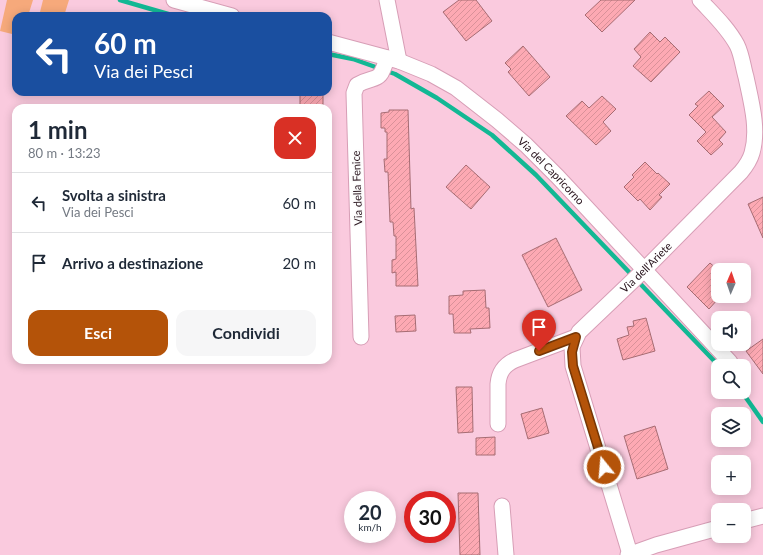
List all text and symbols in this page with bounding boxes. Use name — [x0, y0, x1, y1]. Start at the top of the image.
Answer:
text: 60 m — [94, 26, 157, 60]
icon: left — [28, 28, 80, 80]
text: Via dei Pesci — [94, 60, 193, 82]
text: 1 min — [28, 115, 88, 144]
button: close — [274, 117, 316, 159]
street label: Via del Capricorno — [516, 134, 587, 207]
text: 80 m · 13:23 — [28, 145, 101, 161]
street label: Via della Fenice — [349, 150, 364, 226]
text: Svolta a sinistra — [62, 186, 166, 204]
icon: left — [28, 192, 50, 214]
text: 60 m — [282, 194, 316, 212]
text: Via dei Pesci — [62, 204, 134, 220]
street label: Via dell'Ariete — [617, 239, 674, 295]
icon: arrive — [28, 252, 50, 274]
text: Arrivo a destinazione — [62, 254, 203, 272]
text: 20 m — [282, 254, 316, 272]
north arrow — [711, 263, 751, 303]
map controls — [711, 263, 751, 543]
button: Esci — [28, 310, 168, 356]
button: Condividi — [176, 310, 316, 356]
pin — [522, 310, 556, 351]
button: sound — [711, 311, 751, 351]
icon: arrive — [528, 316, 550, 338]
button: search — [711, 359, 751, 399]
button: layers — [711, 407, 751, 447]
position arrow — [583, 446, 625, 488]
button: + — [711, 455, 751, 495]
speed limit sign: 30 — [404, 491, 456, 543]
text: 20 — [358, 500, 382, 524]
button: − — [711, 503, 751, 543]
text: km/h — [358, 521, 382, 533]

